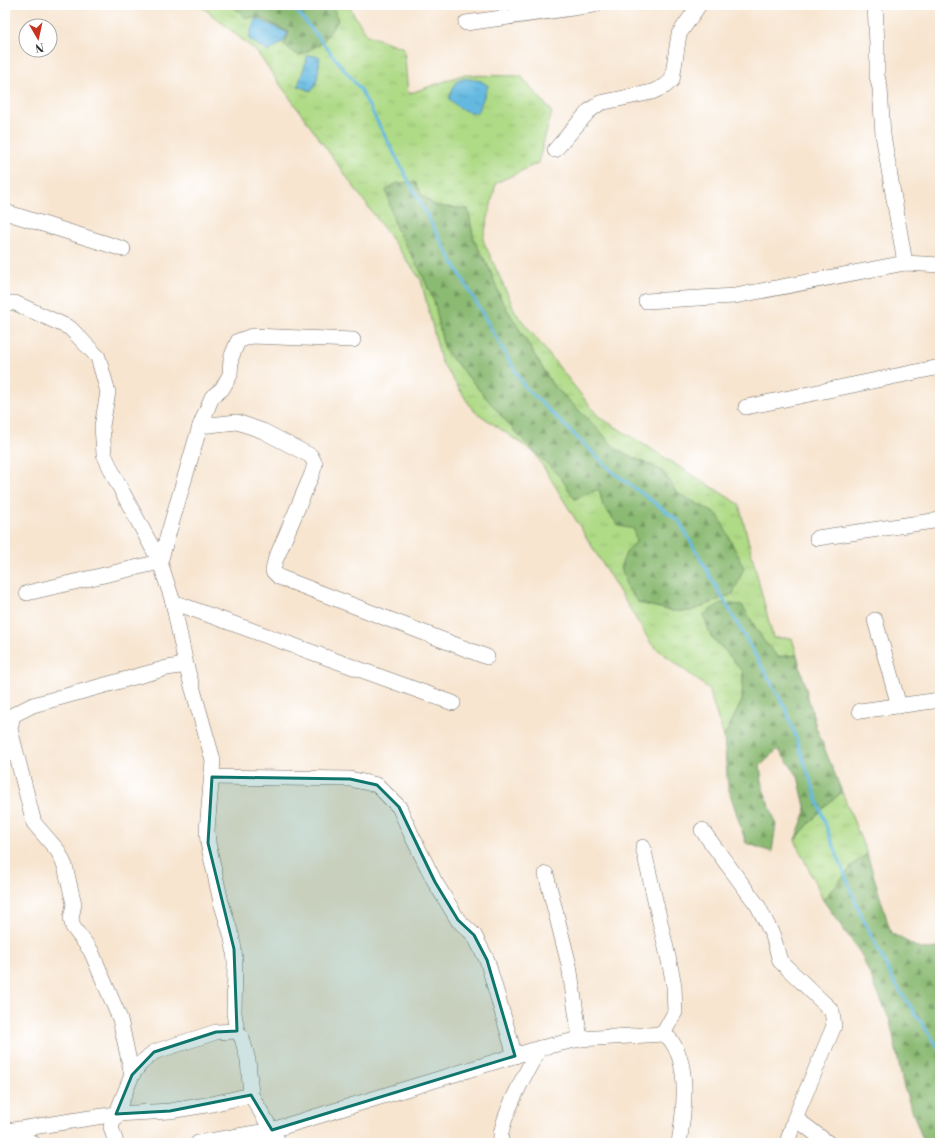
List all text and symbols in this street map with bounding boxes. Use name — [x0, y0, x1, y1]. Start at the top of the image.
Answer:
north arrow — [18, 18, 58, 58]
text: N — [34, 39, 45, 55]

